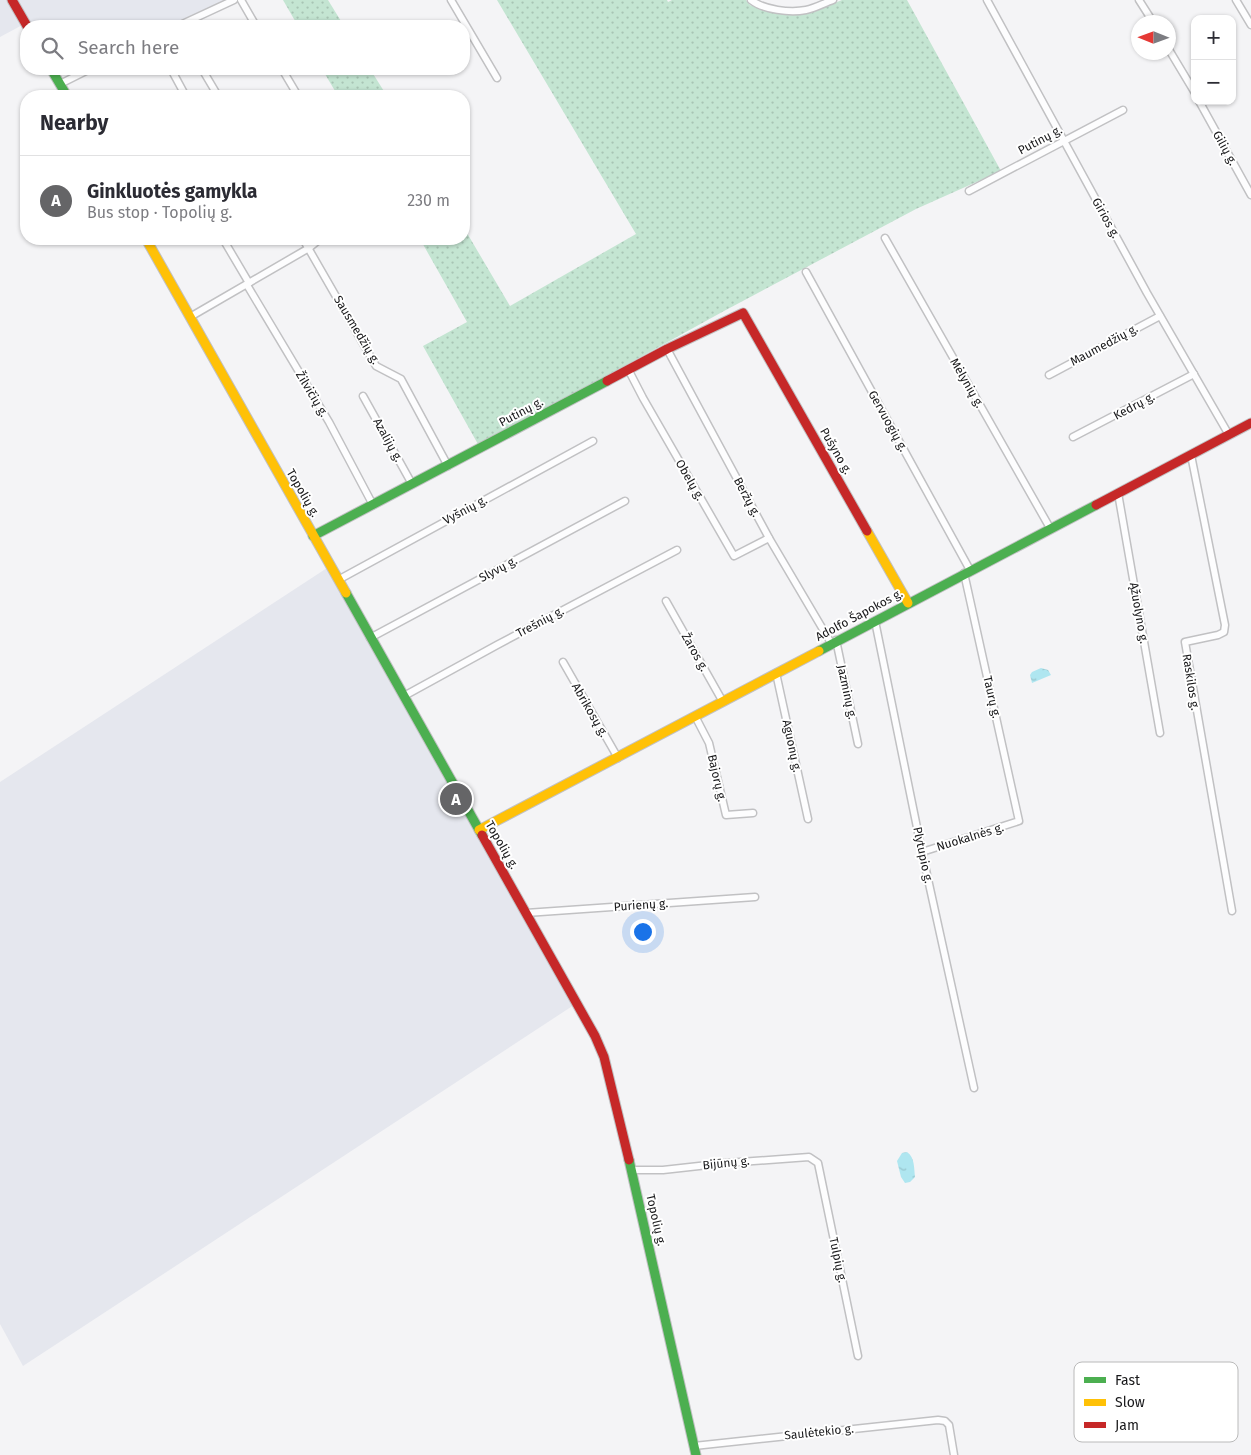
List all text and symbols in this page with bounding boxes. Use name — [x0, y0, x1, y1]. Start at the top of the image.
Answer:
north arrow — [1131, 15, 1176, 60]
map controls — [1191, 15, 1236, 105]
button: + — [1191, 15, 1236, 60]
search box — [20, 20, 470, 75]
icon: search — [38, 34, 66, 62]
text: Search here — [78, 36, 179, 59]
button: − — [1191, 60, 1236, 105]
text: Nearby — [40, 110, 108, 136]
street label: Putinų g. — [1016, 123, 1064, 157]
street label: Gilių g. — [1210, 128, 1240, 168]
text: Ginkluotės gamykla — [87, 180, 258, 203]
text: A — [51, 191, 61, 210]
text: 230 m — [407, 191, 450, 210]
street label: Girios g. — [1089, 195, 1123, 241]
text: Bus stop · Topolių g. — [87, 203, 232, 222]
street label: Sausmedžių g. — [331, 293, 383, 367]
street label: Maumedžių g. — [1068, 321, 1140, 369]
street label: Mėlynių g. — [947, 356, 987, 410]
street label: Žilvičių g. — [293, 368, 332, 419]
street label: Gervuogių g. — [866, 388, 911, 454]
street label: Kedrų g. — [1111, 389, 1157, 423]
street label: Putinų g. — [497, 395, 545, 429]
street label: Azalijų g. — [370, 416, 406, 464]
street label: Pušyno g. — [817, 425, 855, 477]
street label: Obelų g. — [673, 457, 707, 503]
street label: Topolių g. — [284, 467, 322, 519]
street label: Beržų g. — [731, 475, 763, 519]
street label: Vyšnių g. — [441, 493, 489, 527]
street label: Slyvų g. — [477, 553, 520, 585]
street label: Ąžuolyno g. — [1127, 581, 1151, 645]
street label: Adolfo Šapokos g. — [812, 585, 905, 644]
street label: Trešnių g. — [514, 604, 566, 640]
street label: Žaros g. — [679, 630, 712, 674]
street label: Raskilos g. — [1180, 653, 1202, 711]
street label: Jazminų g. — [834, 663, 860, 721]
street label: Taurų g. — [980, 674, 1004, 720]
street label: Abrikosų g. — [569, 681, 611, 740]
street label: Aguonų g. — [780, 718, 804, 774]
street label: Bajorų g. — [705, 753, 729, 803]
pin: A — [440, 780, 472, 818]
street label: Topolių g. — [483, 819, 521, 871]
street label: Nuokalnės g. — [935, 820, 1005, 854]
street label: Plytupio g. — [910, 826, 936, 885]
street label: Purienų g. — [613, 896, 669, 914]
your location — [630, 919, 656, 945]
street label: Bijūnų g. — [702, 1154, 750, 1172]
street label: Topolių g. — [643, 1193, 669, 1247]
street label: Tulpių g. — [826, 1236, 850, 1284]
legend — [1074, 1362, 1238, 1442]
text: Fast — [1115, 1372, 1141, 1389]
text: Slow — [1115, 1394, 1145, 1411]
text: Jam — [1115, 1417, 1139, 1434]
street label: Saulėtekio g. — [784, 1421, 854, 1443]

